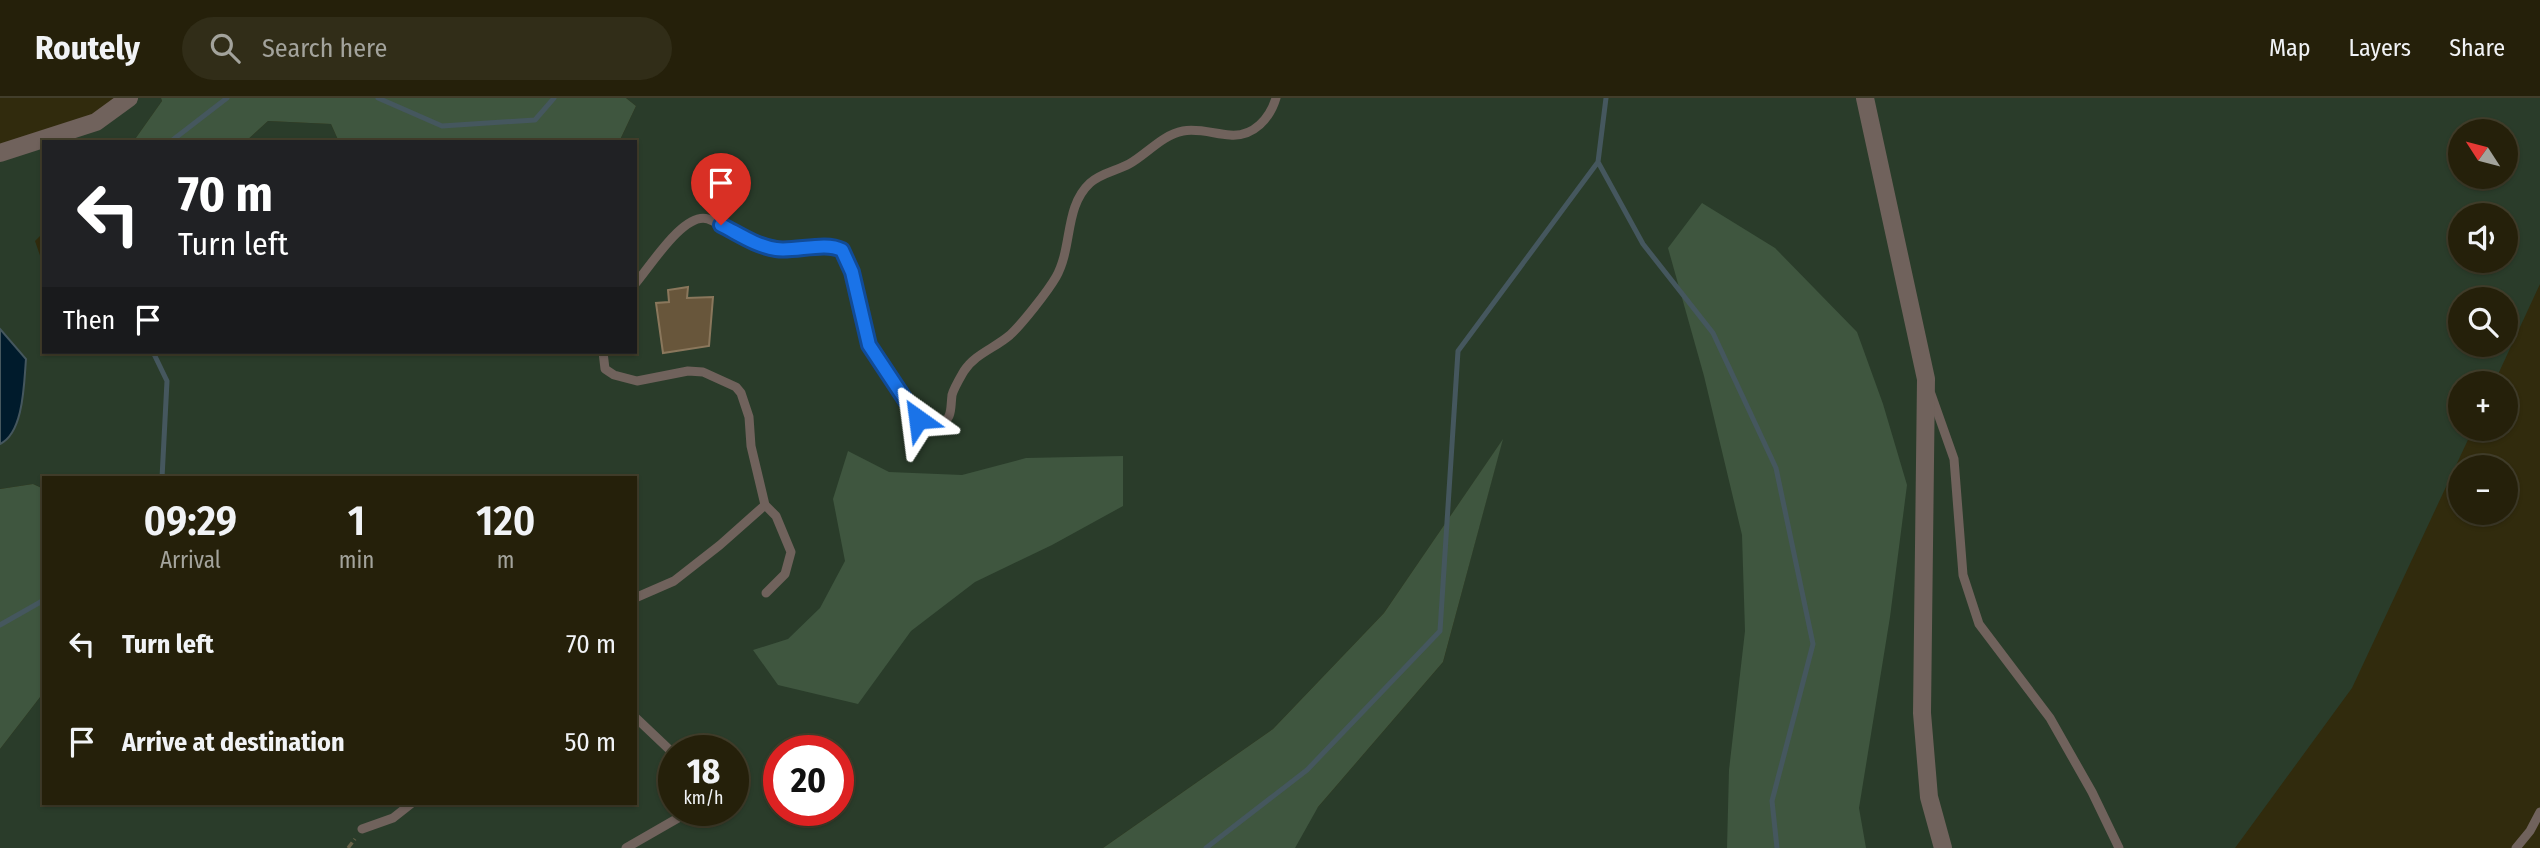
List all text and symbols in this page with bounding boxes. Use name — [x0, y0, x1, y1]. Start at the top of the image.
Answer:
search box — [182, 17, 672, 80]
text: Routely — [35, 28, 140, 68]
icon: search — [206, 29, 244, 67]
text: Search here — [262, 33, 387, 64]
text: Map — [2269, 34, 2311, 62]
text: Layers — [2349, 34, 2411, 62]
text: Share — [2449, 34, 2505, 62]
north arrow — [2448, 119, 2518, 189]
map controls — [2448, 119, 2518, 525]
pin — [691, 153, 751, 225]
icon: arrive — [702, 164, 740, 202]
text: 70 m — [178, 165, 273, 224]
icon: left — [63, 168, 154, 259]
button: sound — [2448, 203, 2518, 273]
text: Turn left — [178, 225, 288, 263]
button: search — [2448, 287, 2518, 357]
icon: arrive — [129, 301, 167, 339]
text: Then — [63, 305, 115, 336]
button: + — [2448, 371, 2518, 441]
position arrow — [881, 382, 955, 456]
button: − — [2448, 455, 2518, 525]
text: 09:29 — [144, 496, 237, 546]
text: 1 — [348, 496, 365, 546]
text: 120 — [476, 496, 535, 546]
text: Arrival — [160, 546, 221, 574]
text: min — [339, 546, 374, 574]
text: m — [497, 546, 515, 574]
icon: left — [63, 625, 101, 663]
text: Turn left — [122, 629, 214, 660]
text: 70 m — [566, 629, 616, 660]
icon: arrive — [63, 723, 101, 761]
text: Arrive at destination — [122, 727, 345, 758]
text: 50 m — [564, 727, 616, 758]
speed limit sign: 20 — [763, 735, 854, 826]
text: 18 — [687, 750, 720, 792]
text: km/h — [683, 787, 724, 809]

